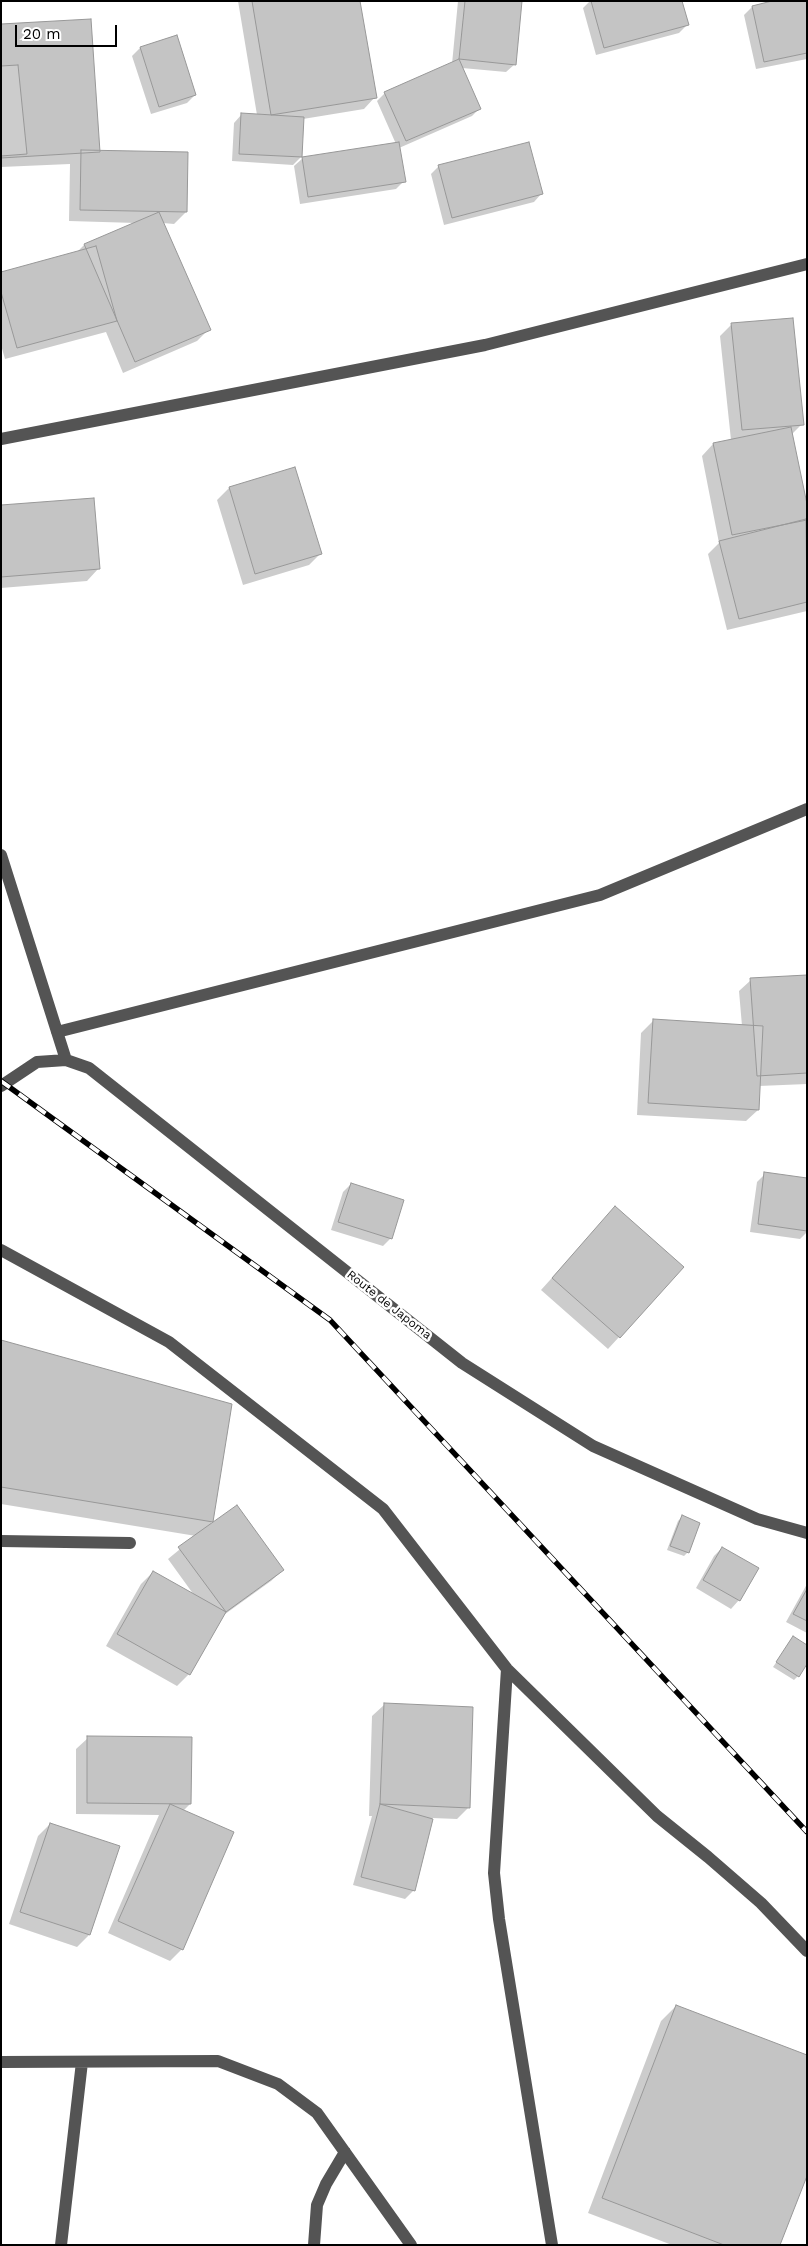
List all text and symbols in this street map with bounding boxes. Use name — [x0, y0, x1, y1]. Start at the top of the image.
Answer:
scale bar — [18, 15, 120, 47]
text: 20 m — [23, 25, 61, 43]
street label: Route de Japoma — [344, 1268, 434, 1342]

